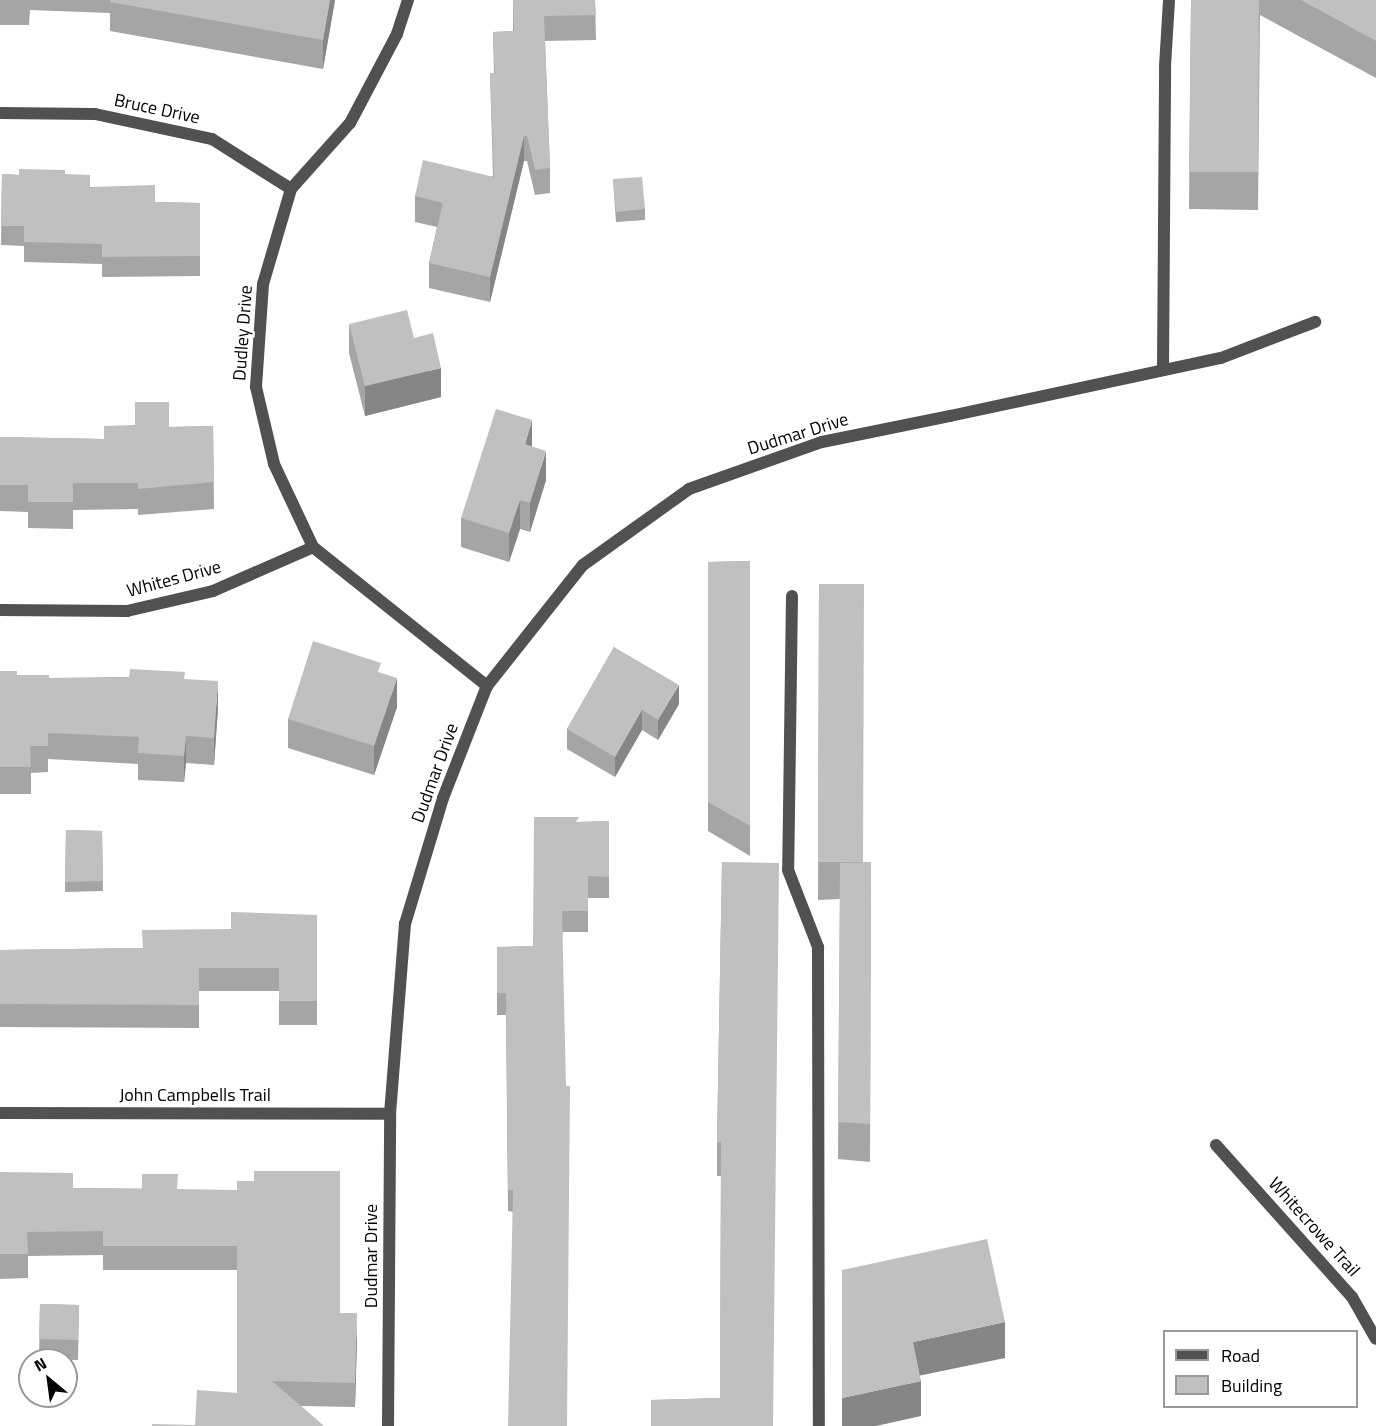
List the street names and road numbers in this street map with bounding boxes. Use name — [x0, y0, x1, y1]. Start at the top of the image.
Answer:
street label: Bruce Drive — [112, 89, 202, 129]
street label: Dudley Drive — [229, 284, 257, 382]
street label: Dudmar Drive — [745, 408, 851, 460]
street label: Whites Drive — [125, 556, 223, 602]
street label: Dudmar Drive — [407, 720, 463, 826]
street label: John Campbells Trail — [119, 1084, 271, 1106]
street label: Whitecrowe Trail — [1264, 1173, 1364, 1281]
street label: Dudmar Drive — [360, 1204, 382, 1308]

